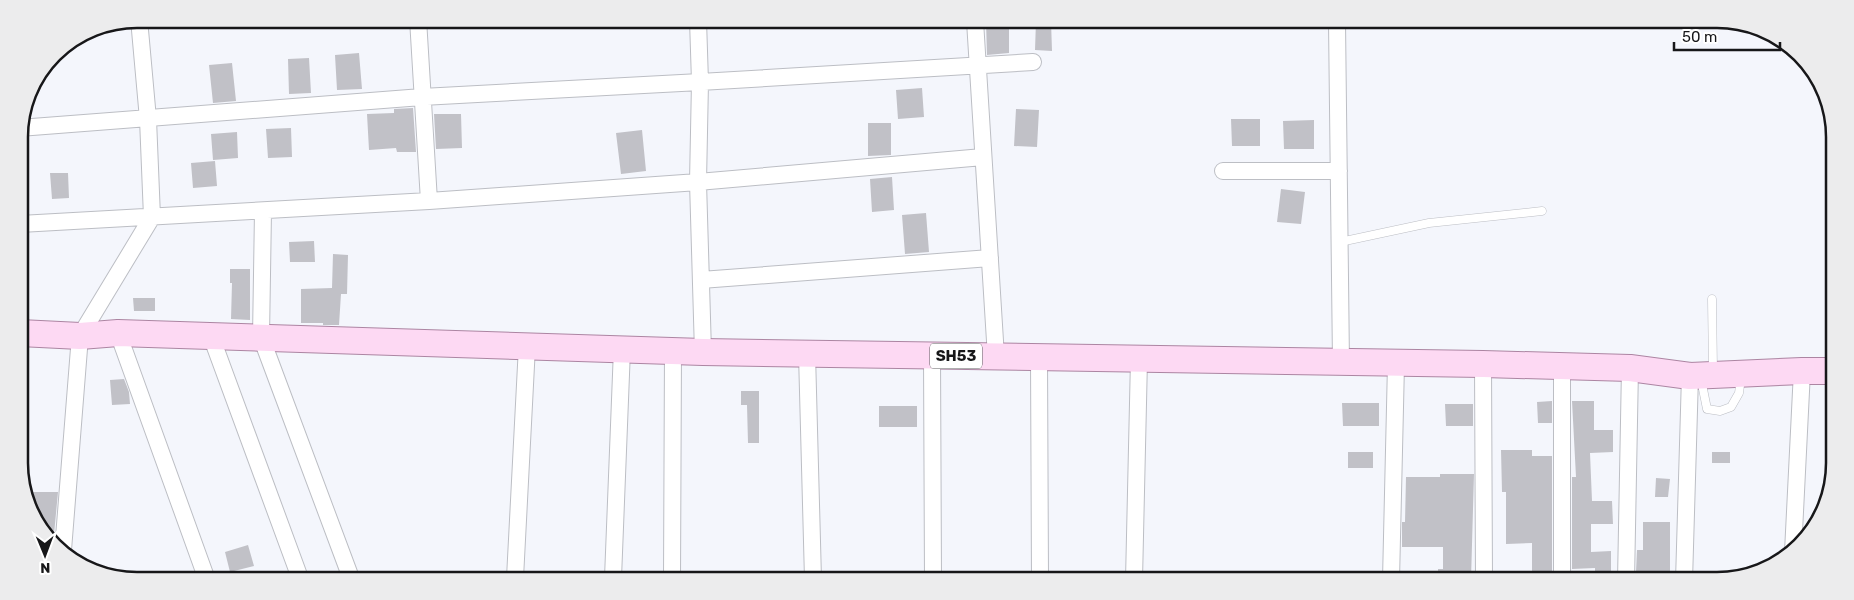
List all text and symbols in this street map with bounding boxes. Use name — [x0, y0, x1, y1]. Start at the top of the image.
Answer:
scale bar — [1674, 20, 1780, 52]
text: 50 m — [1682, 28, 1717, 46]
road number: SH53 — [930, 344, 982, 368]
north arrow — [20, 530, 70, 580]
text: N — [40, 559, 50, 576]

